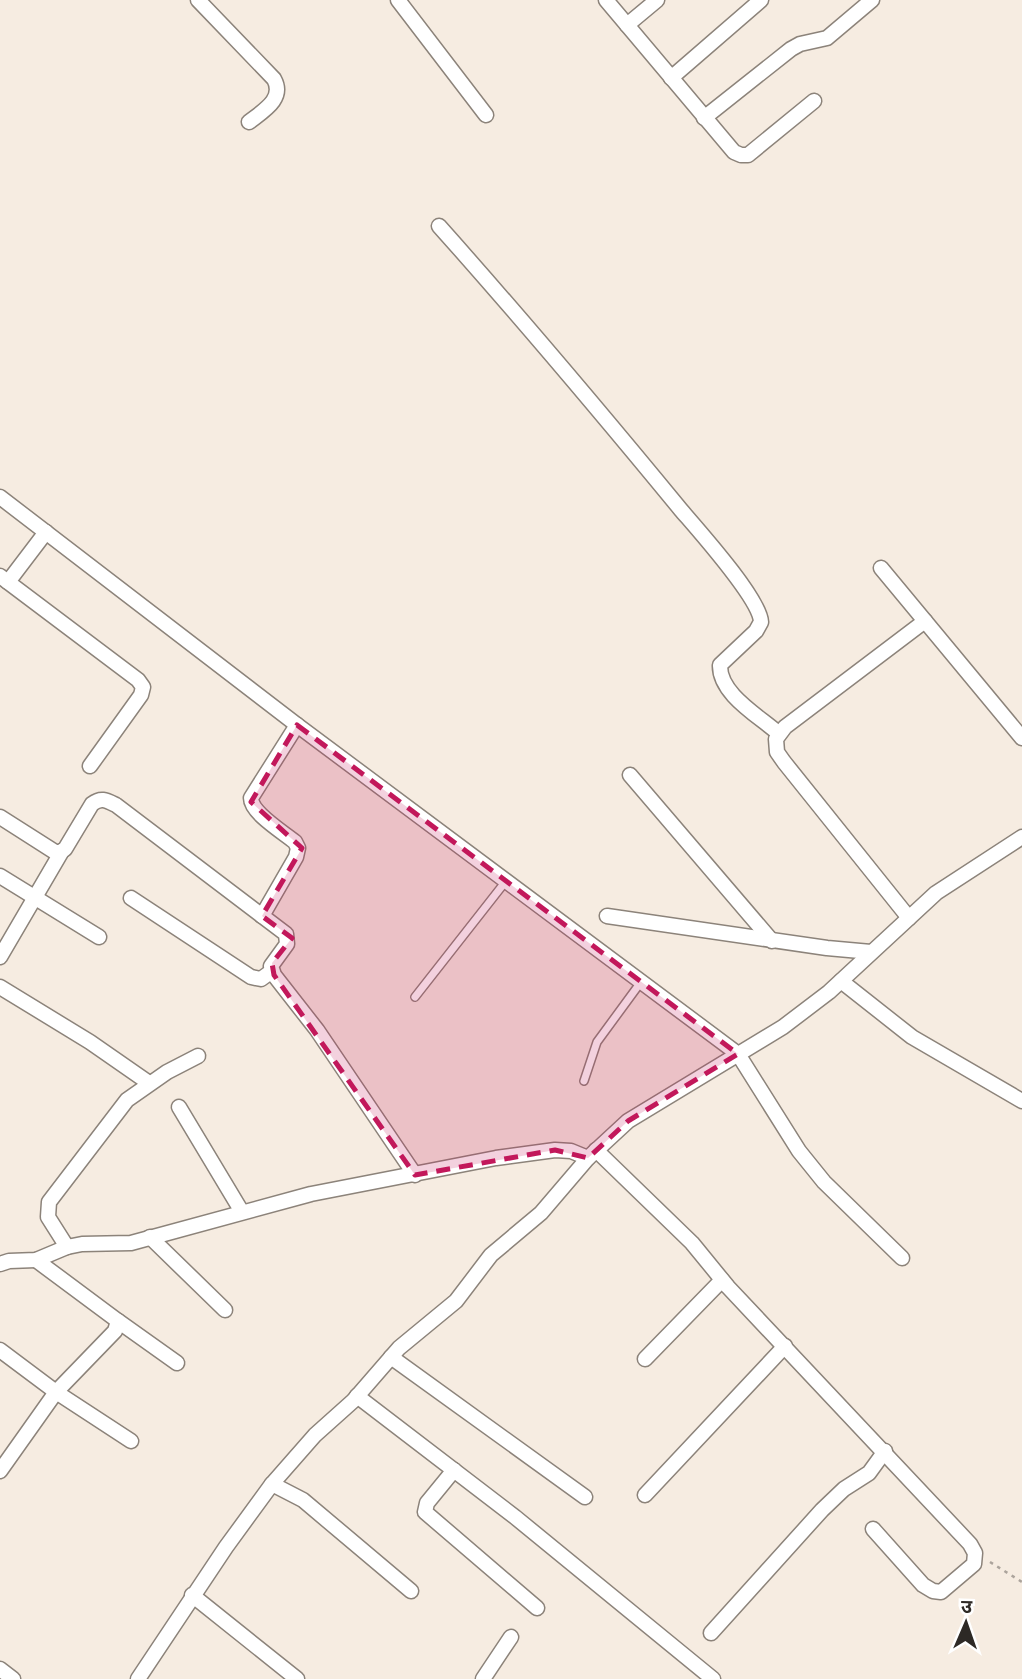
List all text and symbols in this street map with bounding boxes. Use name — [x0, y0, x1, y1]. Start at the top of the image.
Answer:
north arrow — [931, 1588, 1001, 1658]
text: उ — [961, 1595, 973, 1618]

